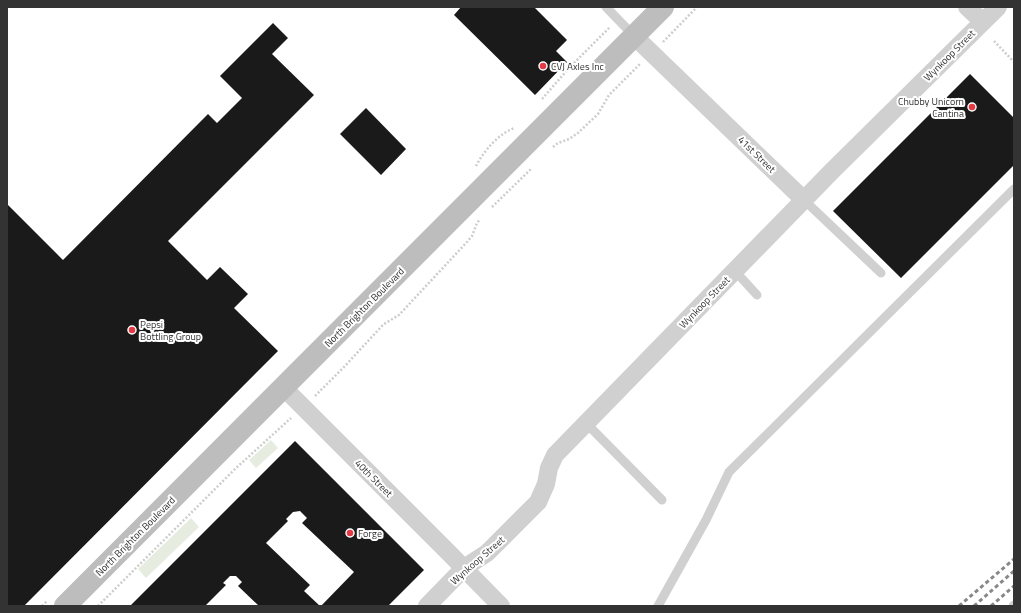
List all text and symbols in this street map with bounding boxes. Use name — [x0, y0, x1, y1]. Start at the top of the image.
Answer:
street label: Wynkoop Street — [920, 26, 979, 85]
place label: CVJ Axles Inc — [551, 59, 604, 74]
marker: CVJ Axles Inc — [538, 61, 548, 71]
place label: Chubby Unicorn Cantina — [898, 94, 964, 121]
marker: Chubby Unicorn Cantina — [967, 102, 977, 112]
street label: 41st Street — [734, 133, 779, 177]
street label: North Brighton Boulevard — [321, 264, 408, 351]
street label: Wynkoop Street — [676, 272, 734, 332]
place label: Pepsi Bottling Group — [140, 317, 201, 344]
marker: Pepsi Bottling Group — [127, 325, 137, 335]
street label: 40th Street — [351, 456, 396, 501]
street label: North Brighton Boulevard — [92, 493, 179, 580]
place label: Forge — [358, 526, 382, 541]
marker: Forge — [345, 528, 355, 538]
street label: Wynkoop Street — [447, 532, 508, 588]

